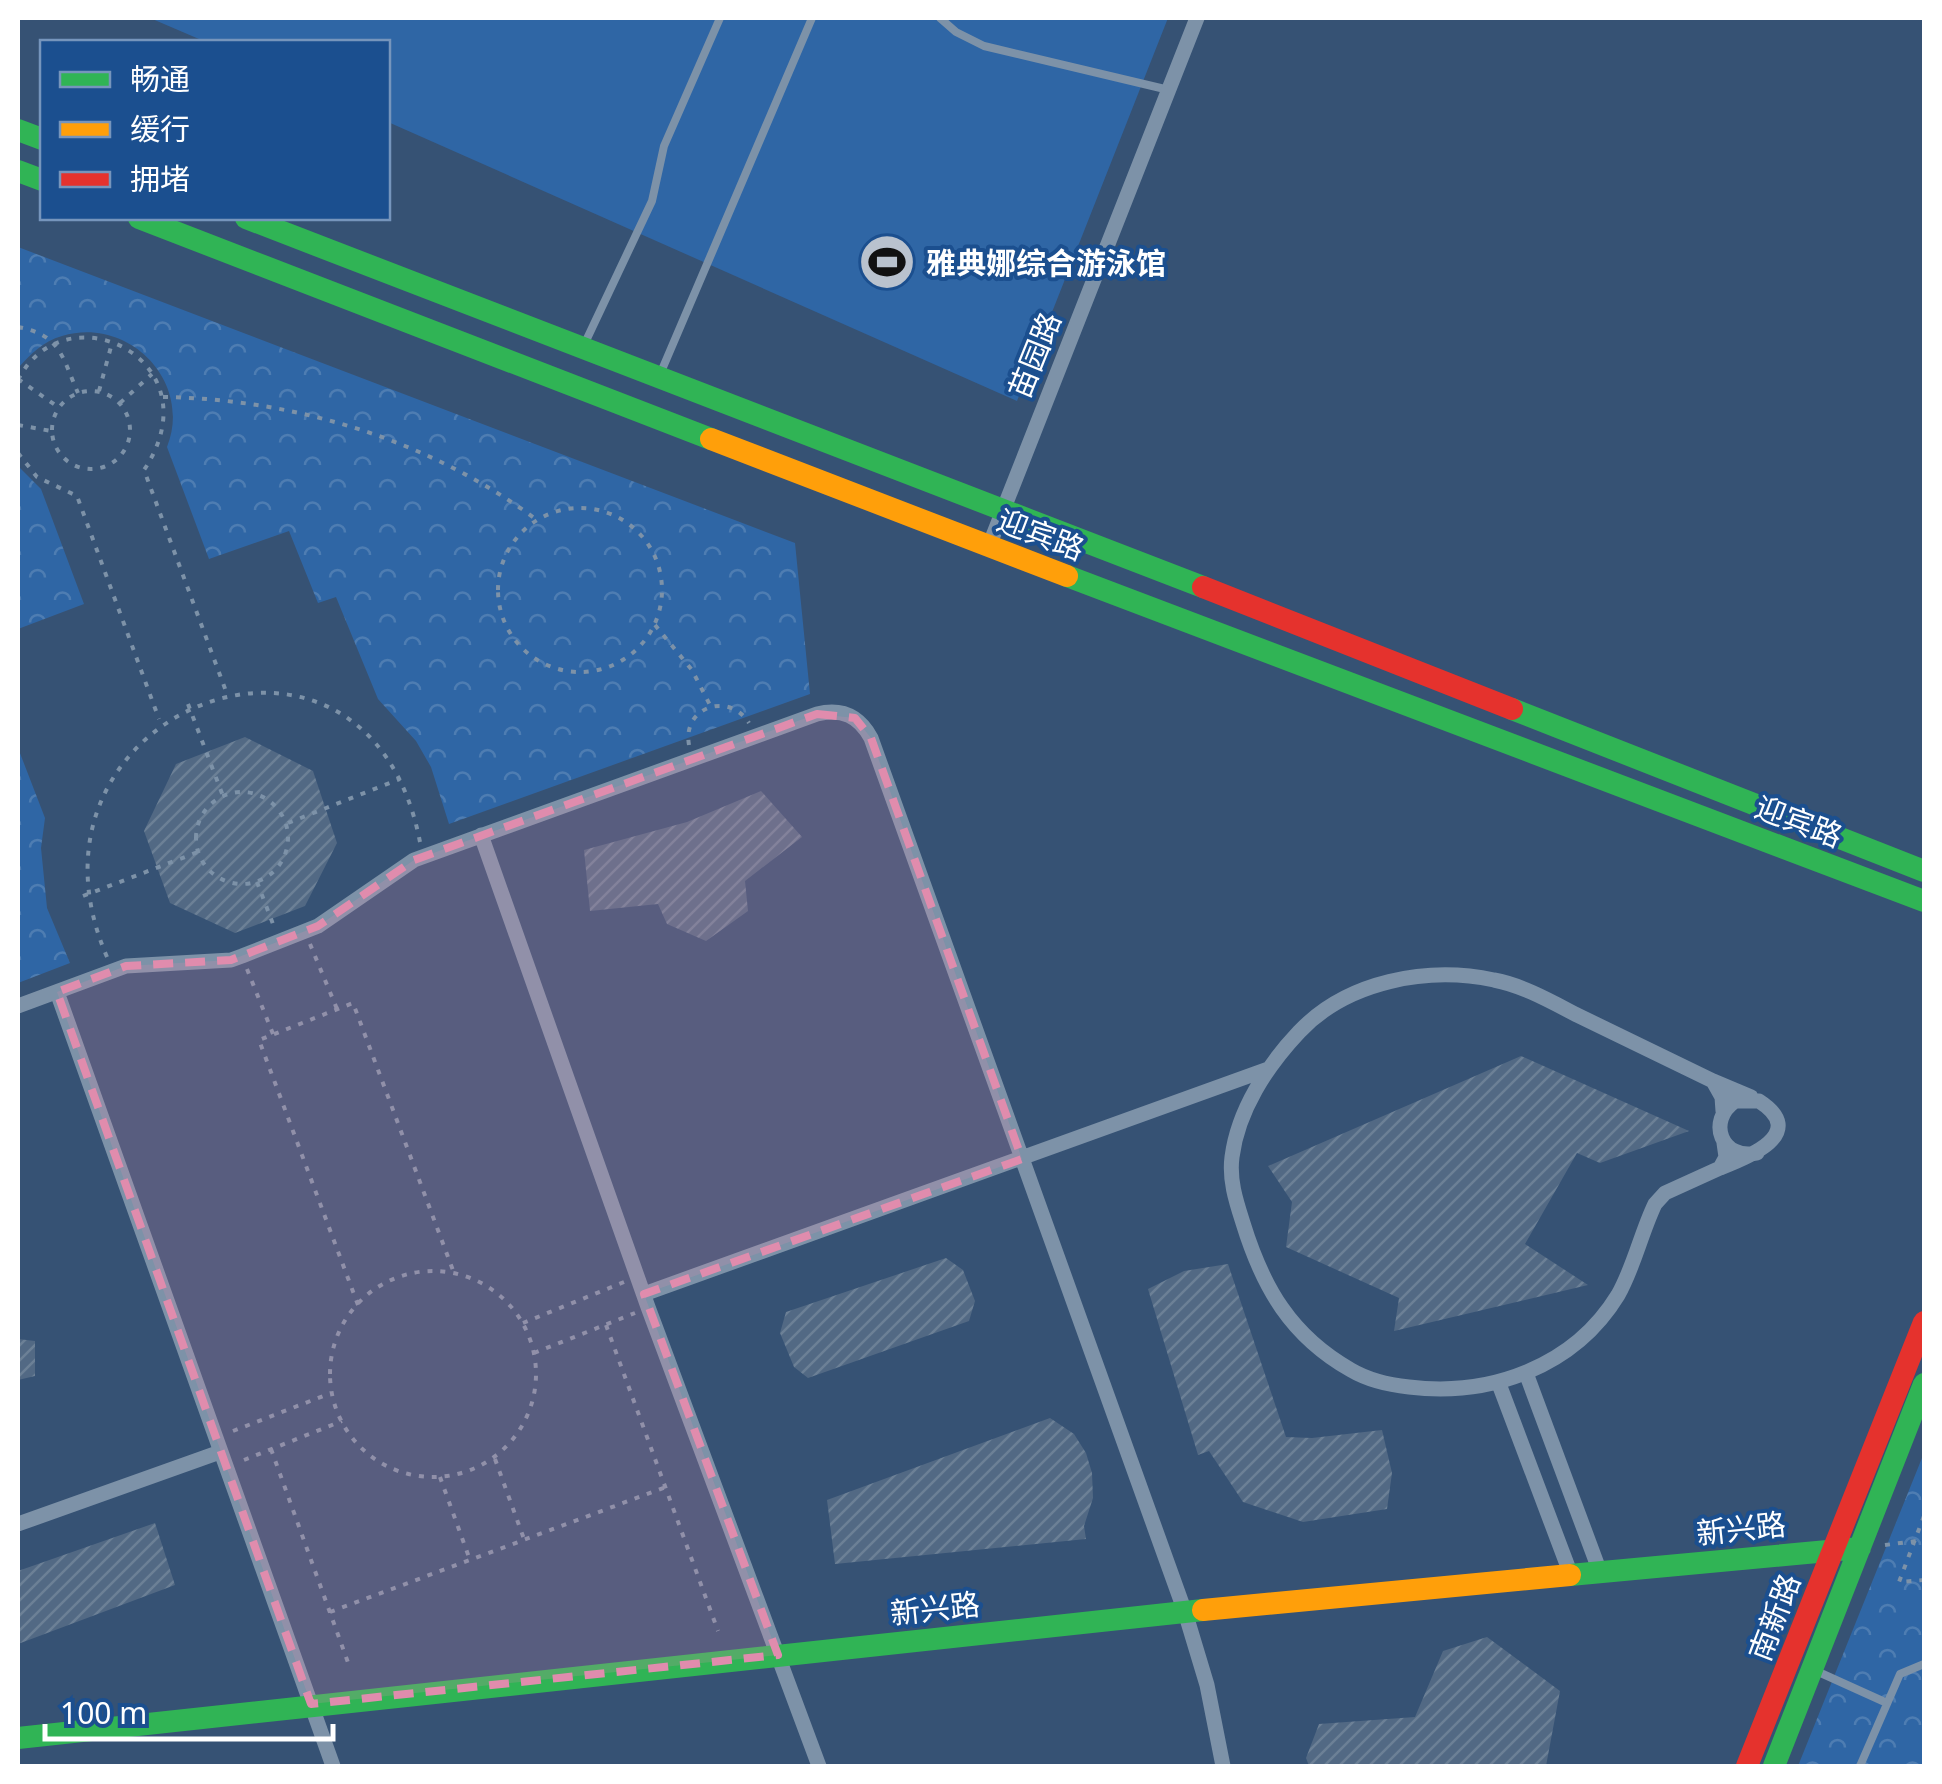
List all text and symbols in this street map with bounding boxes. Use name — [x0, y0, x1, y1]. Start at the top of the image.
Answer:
legend — [40, 40, 390, 220]
text: 畅通 — [130, 58, 190, 99]
text: 缓行 — [130, 108, 190, 149]
text: 拥堵 — [130, 158, 190, 199]
sports icon: 雅典娜综合游泳馆 — [857, 232, 917, 292]
place label: 雅典娜综合游泳馆 — [926, 242, 1166, 283]
street label: 苗园路 — [998, 306, 1070, 404]
street label: 迎宾路 — [992, 499, 1090, 569]
street label: 迎宾路 — [1750, 786, 1848, 856]
street label: 新兴路 — [1694, 1503, 1788, 1553]
street label: 南新路 — [1739, 1568, 1809, 1666]
street label: 新兴路 — [888, 1583, 982, 1633]
scale bar — [45, 1679, 332, 1741]
text: 100 m — [60, 1692, 147, 1733]

